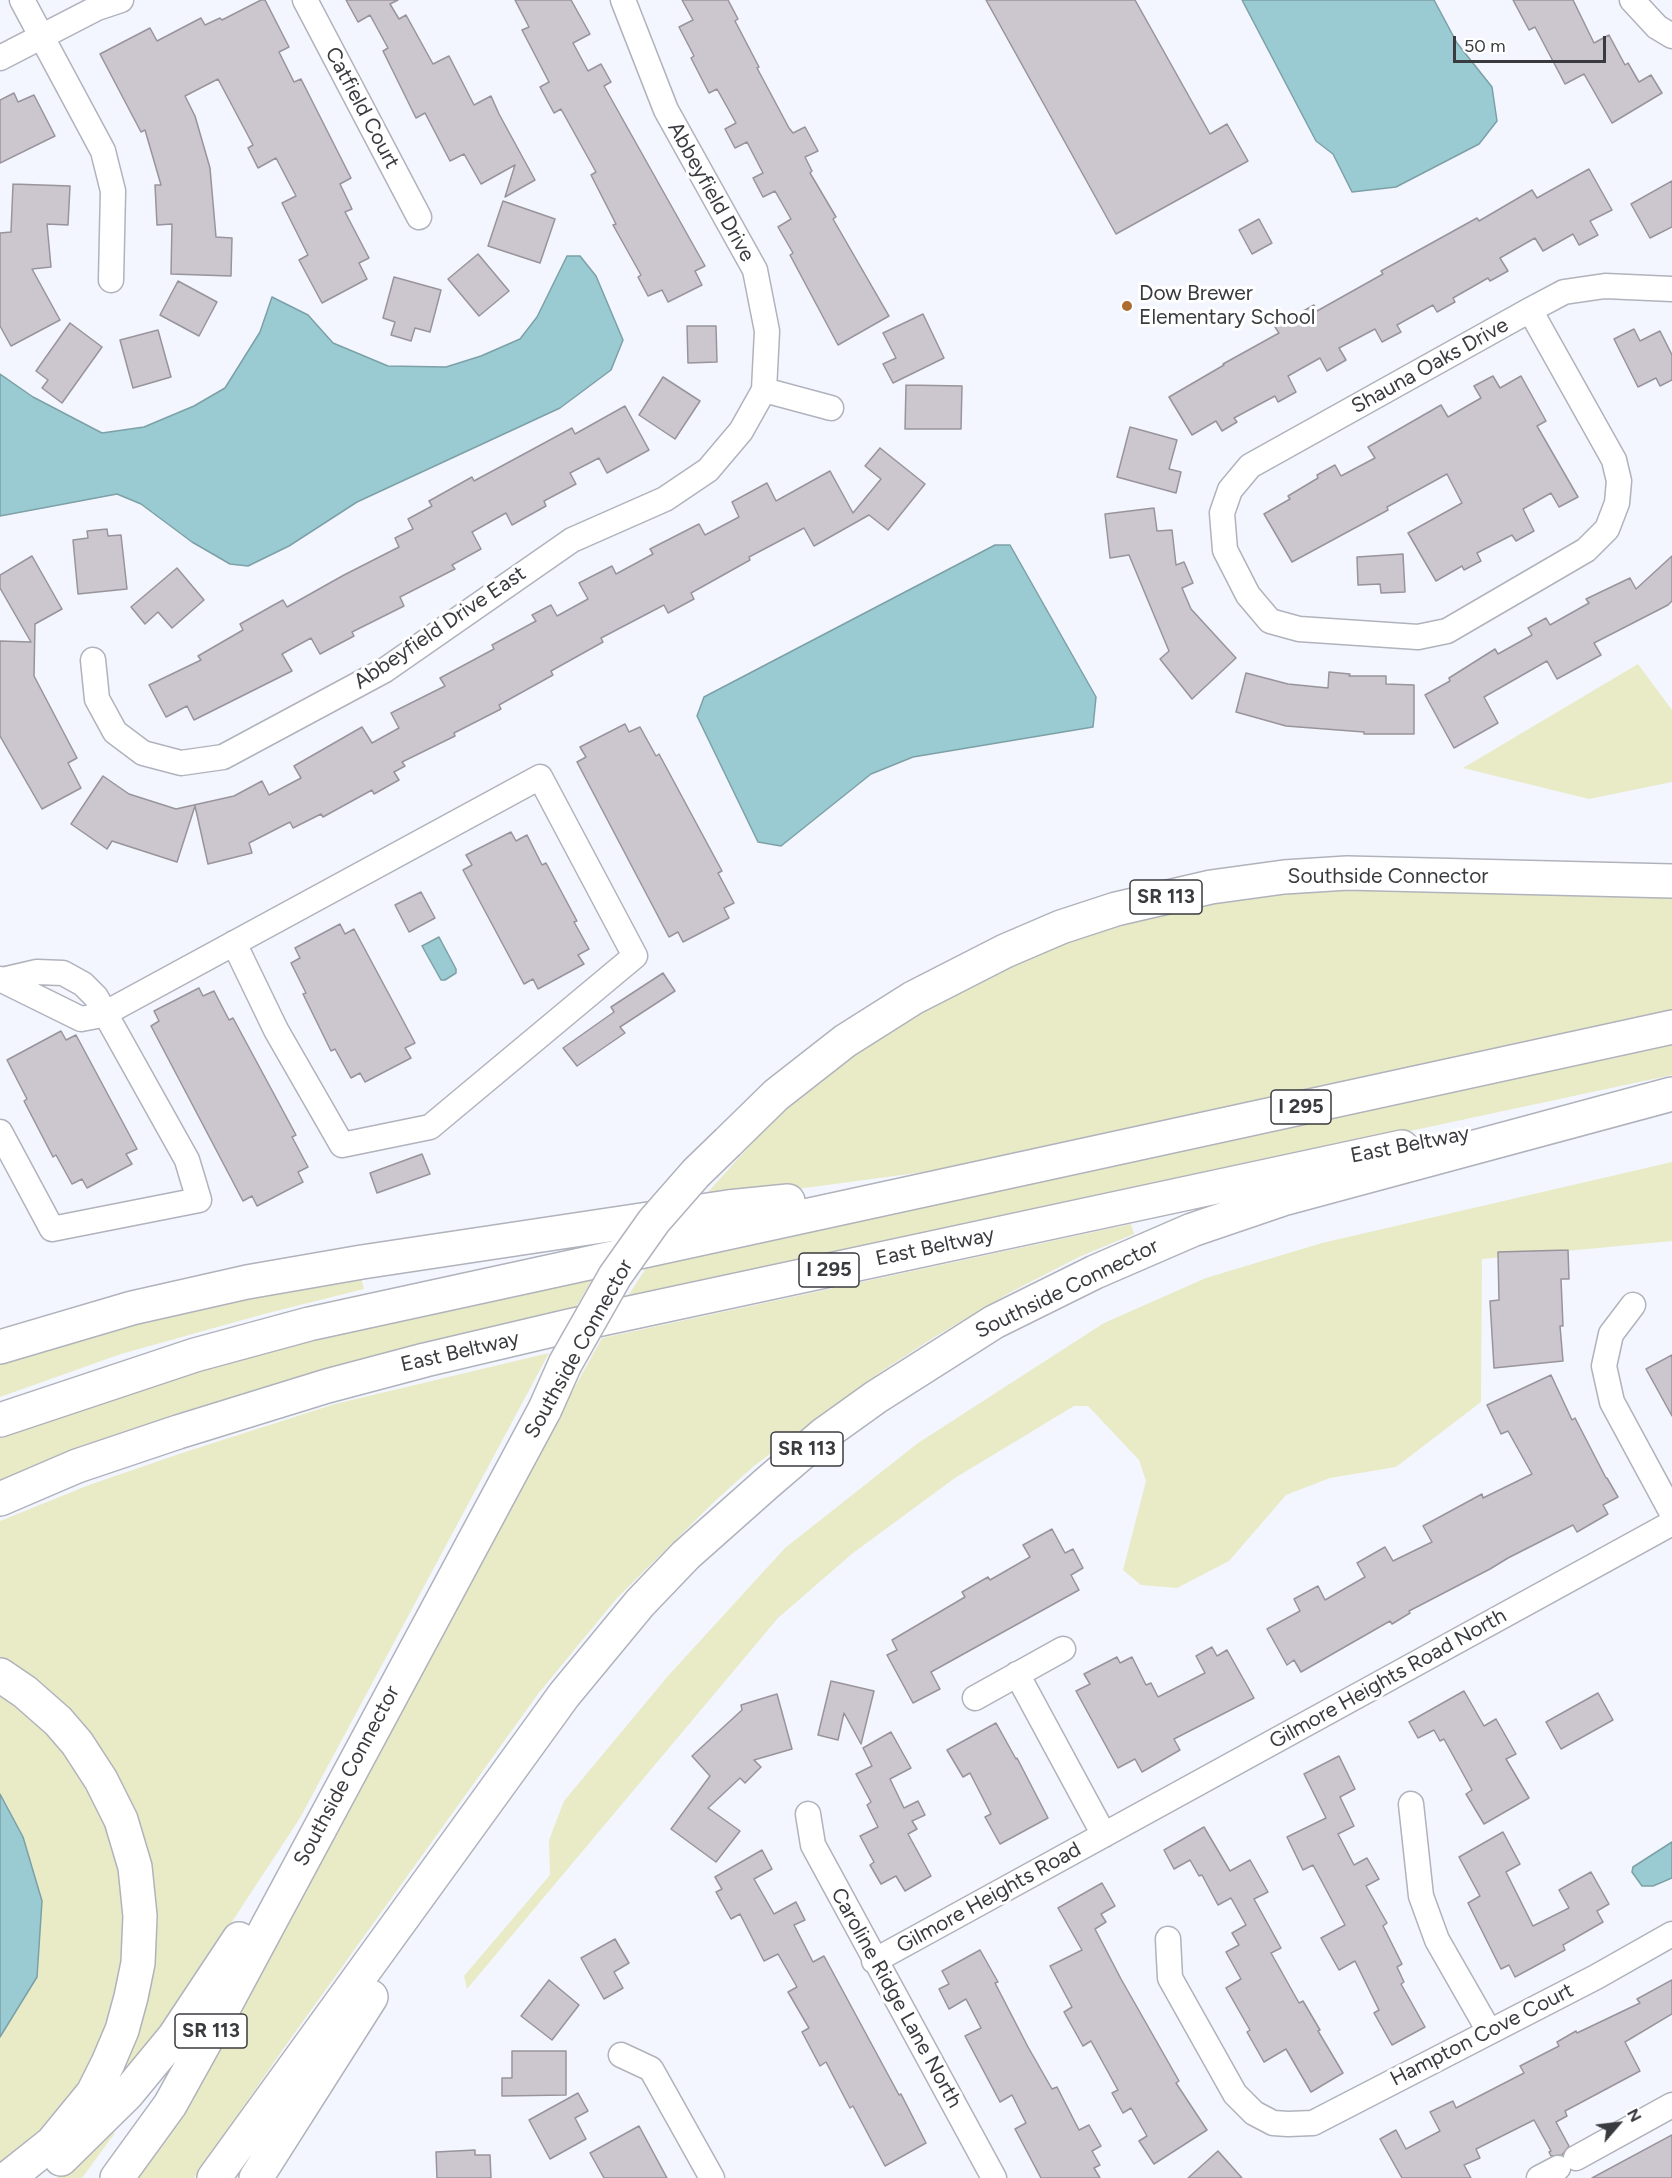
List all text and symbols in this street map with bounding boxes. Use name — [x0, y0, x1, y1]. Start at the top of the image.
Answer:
scale bar — [1456, 24, 1609, 62]
text: 50 m — [1464, 35, 1506, 57]
street label: Catfield Court — [319, 43, 405, 173]
street label: Abbeyfield Drive — [662, 118, 760, 266]
place label: Dow Brewer Elementary School — [1139, 281, 1315, 331]
marker: Dow Brewer Elementary School — [1120, 299, 1134, 313]
street label: Shauna Oaks Drive — [1347, 312, 1513, 420]
street label: Abbeyfield Drive East — [349, 561, 531, 695]
street label: Southside Connector — [1288, 864, 1488, 890]
road number: SR 113 — [1130, 880, 1202, 914]
road number: I 295 — [1271, 1090, 1331, 1124]
street label: East Beltway — [1348, 1121, 1472, 1169]
street label: East Beltway — [873, 1222, 997, 1272]
street label: Southside Connector — [971, 1234, 1163, 1344]
road number: I 295 — [799, 1253, 859, 1287]
street label: Southside Connector — [519, 1255, 639, 1443]
street label: East Beltway — [398, 1326, 522, 1378]
road number: SR 113 — [771, 1432, 843, 1466]
street label: Gilmore Heights Road North — [1265, 1603, 1511, 1755]
street label: Southside Connector — [289, 1681, 405, 1871]
street label: Gilmore Heights Road — [893, 1837, 1085, 1959]
street label: Caroline Ridge Lane North — [825, 1884, 967, 2112]
street label: Hampton Cove Court — [1386, 1978, 1578, 2092]
road number: SR 113 — [175, 2014, 247, 2048]
north arrow — [1588, 2094, 1648, 2154]
text: N — [1623, 2105, 1646, 2125]

